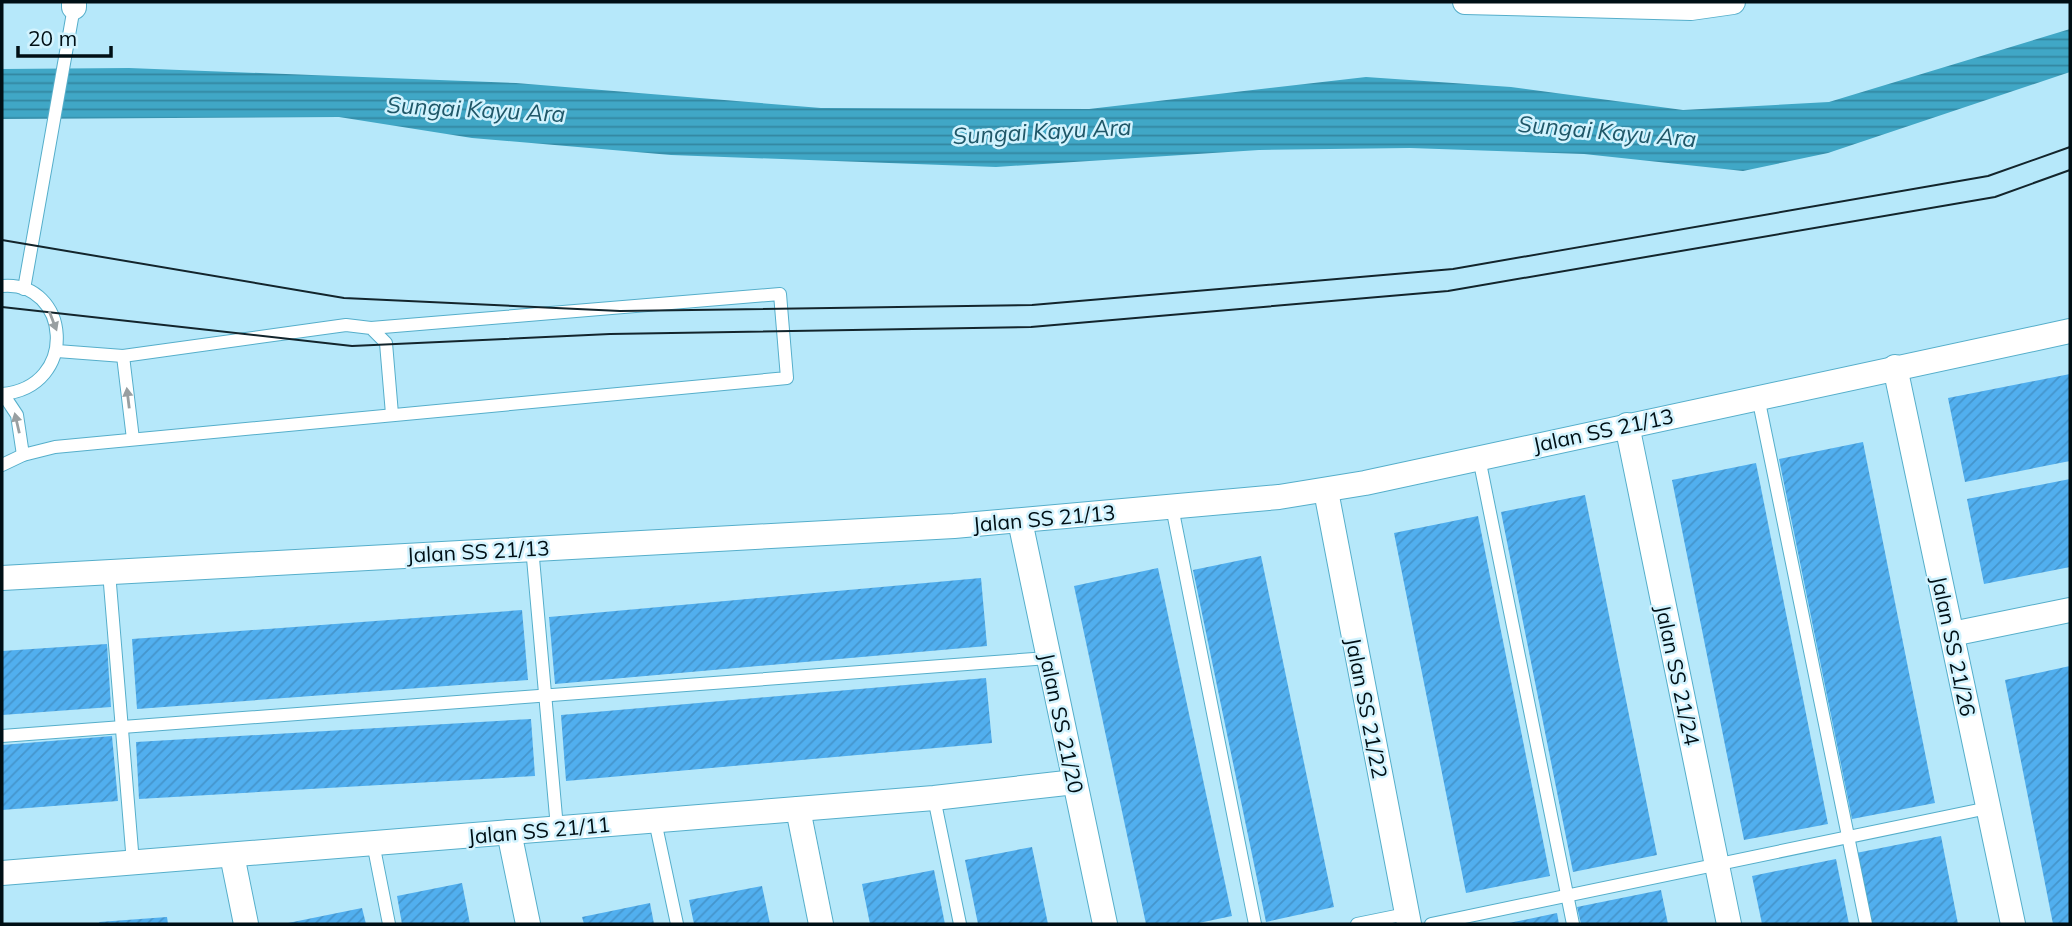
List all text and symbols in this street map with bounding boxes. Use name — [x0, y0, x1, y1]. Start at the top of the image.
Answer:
scale bar — [18, 14, 110, 58]
text: 20 m — [28, 25, 77, 51]
water label: Sungai Kayu Ara — [386, 90, 566, 128]
water label: Sungai Kayu Ara — [1517, 109, 1698, 153]
water label: Sungai Kayu Ara — [952, 112, 1132, 150]
one-way arrow — [48, 311, 59, 332]
one-way arrow — [123, 386, 134, 408]
street label: Jalan SS 21/13 — [1530, 402, 1676, 458]
one-way arrow — [11, 411, 22, 433]
street label: Jalan SS 21/13 — [972, 499, 1116, 537]
street label: Jalan SS 21/13 — [406, 534, 550, 568]
street label: Jalan SS 21/26 — [1926, 573, 1982, 719]
street label: Jalan SS 21/24 — [1650, 602, 1706, 748]
street label: Jalan SS 21/22 — [1341, 635, 1393, 781]
street label: Jalan SS 21/20 — [1034, 650, 1090, 796]
street label: Jalan SS 21/11 — [467, 811, 611, 849]

